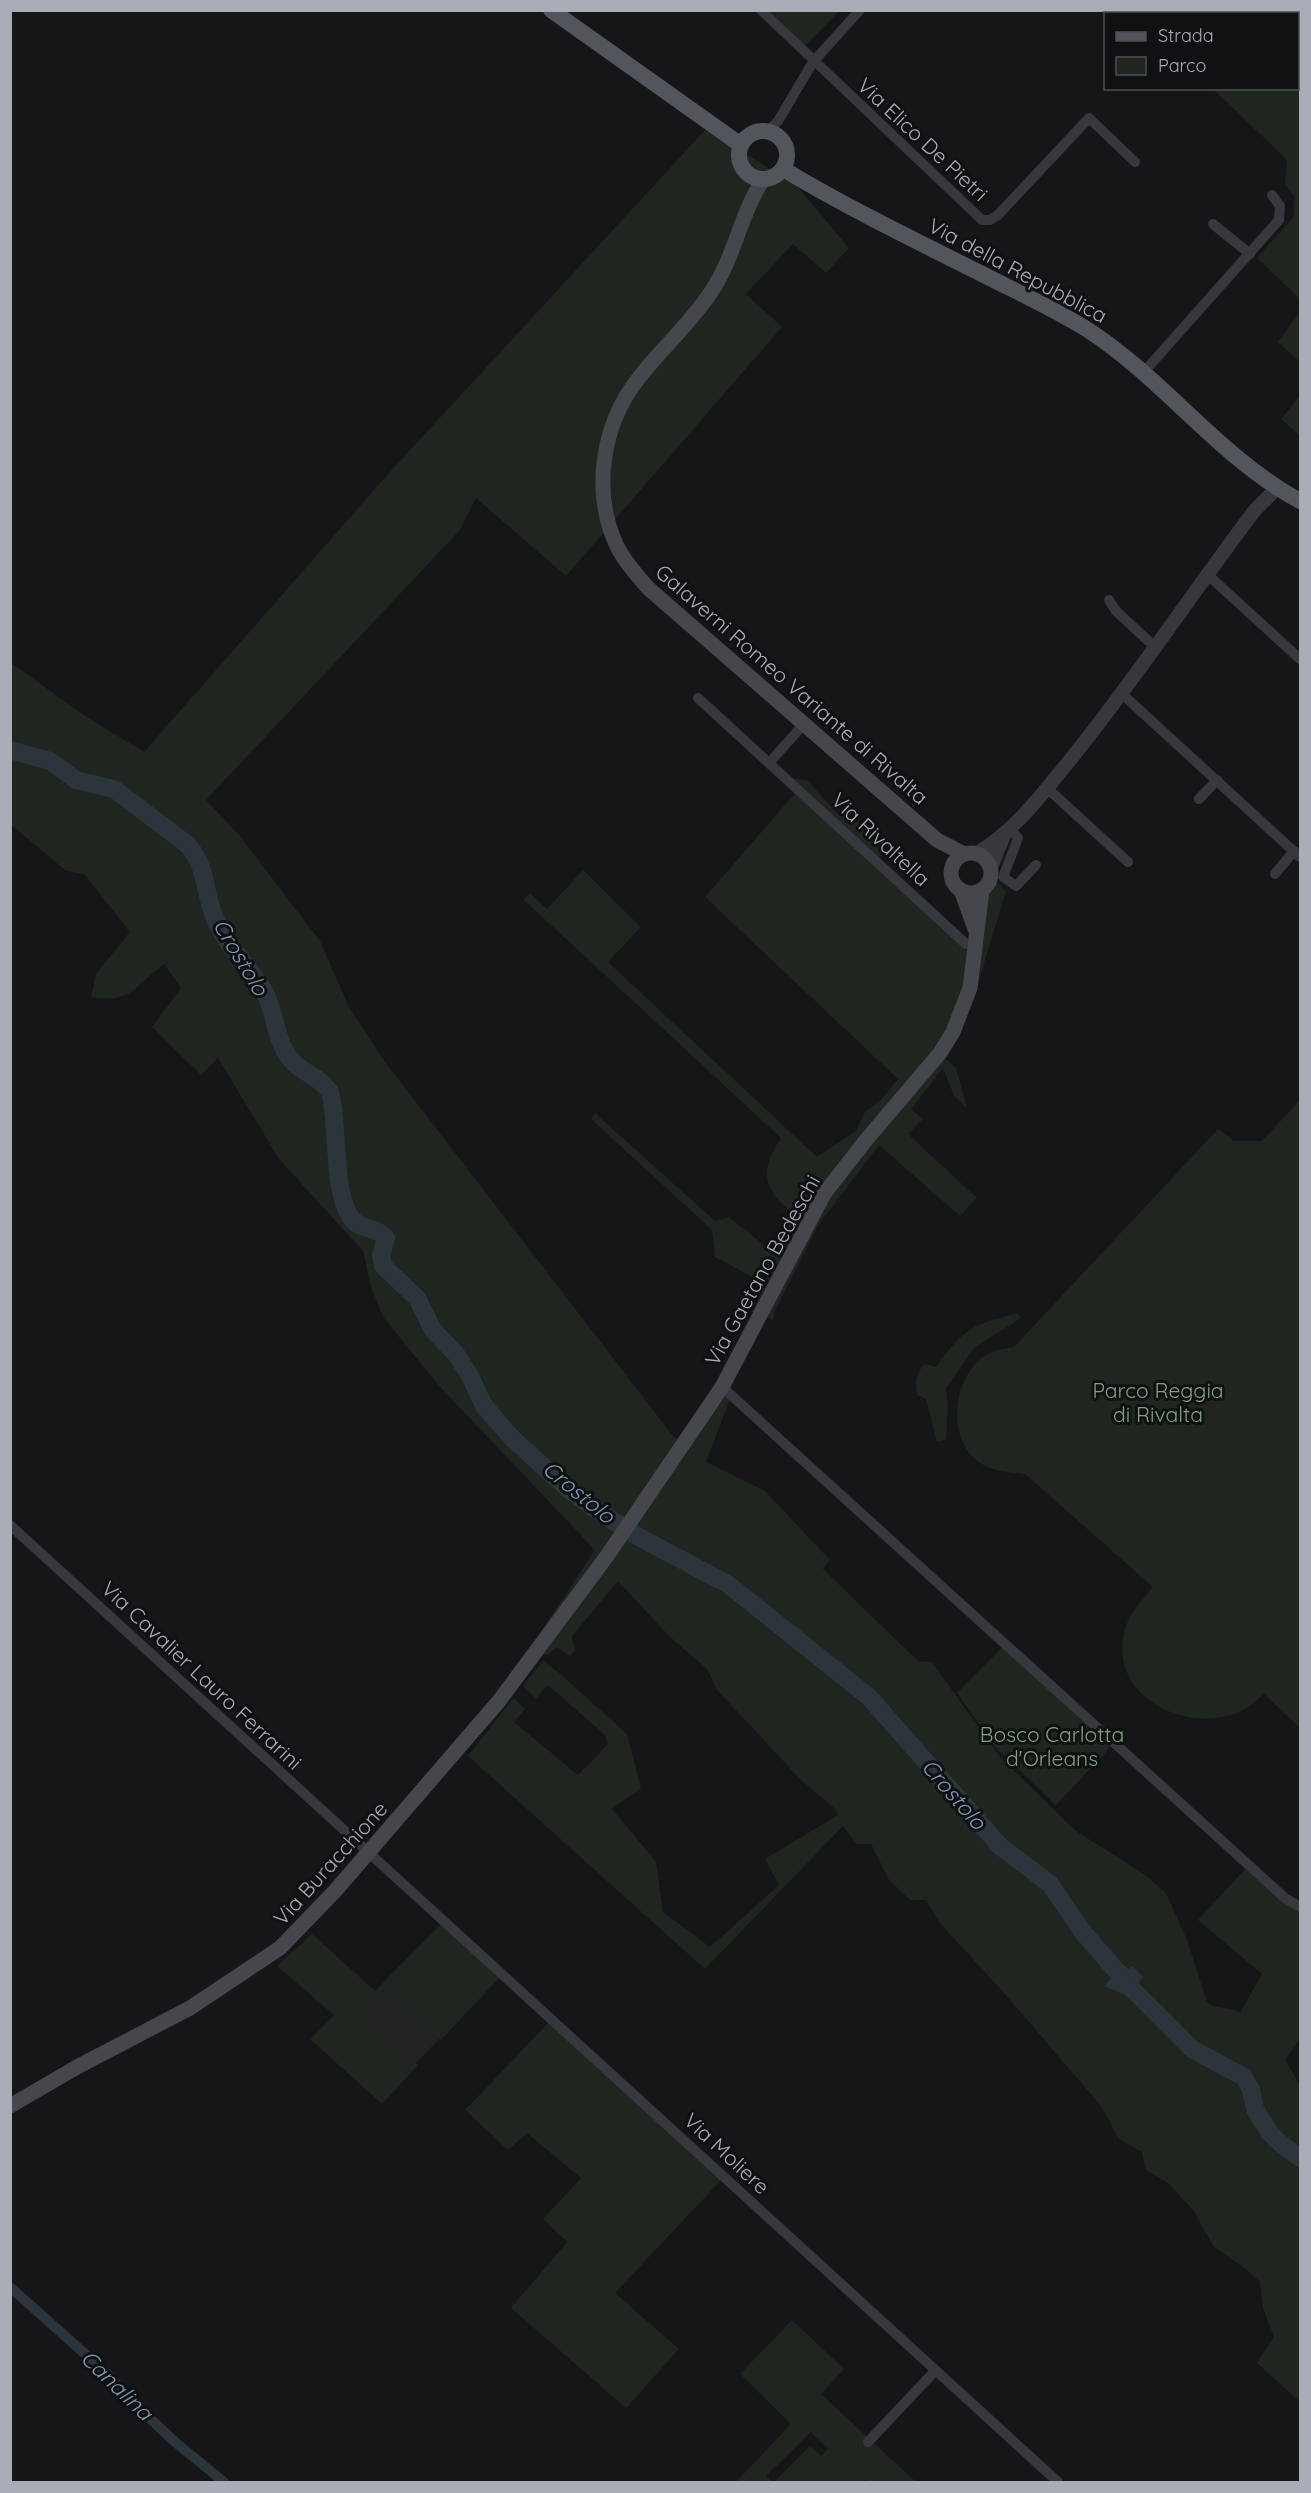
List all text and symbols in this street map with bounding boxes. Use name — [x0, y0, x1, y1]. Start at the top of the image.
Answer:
legend — [1104, 12, 1299, 90]
text: Strada — [1158, 24, 1214, 47]
text: Parco — [1158, 54, 1206, 77]
street label: Via Elico De Pietri — [852, 72, 994, 206]
street label: Via della Repubblica — [924, 212, 1112, 328]
street label: Galaverni Romeo Variante di Rivalta — [650, 558, 934, 810]
street label: Via Rivaltella — [826, 787, 936, 891]
water label: Crostolo — [207, 913, 276, 1002]
street label: Via Gaetano Bedeschi — [699, 1170, 825, 1370]
park label: Parco Reggia di Rivalta — [1092, 1377, 1224, 1427]
water label: Crostolo — [537, 1454, 622, 1531]
street label: Via Cavalier Lauro Ferrarini — [96, 1575, 308, 1775]
park label: Bosco Carlotta d'Orleans — [980, 1721, 1124, 1771]
water label: Crostolo — [916, 1753, 993, 1836]
street label: Via Buracchione — [267, 1796, 393, 1930]
street label: Via Moliere — [679, 2107, 775, 2199]
water label: Canalina — [75, 2344, 160, 2427]

